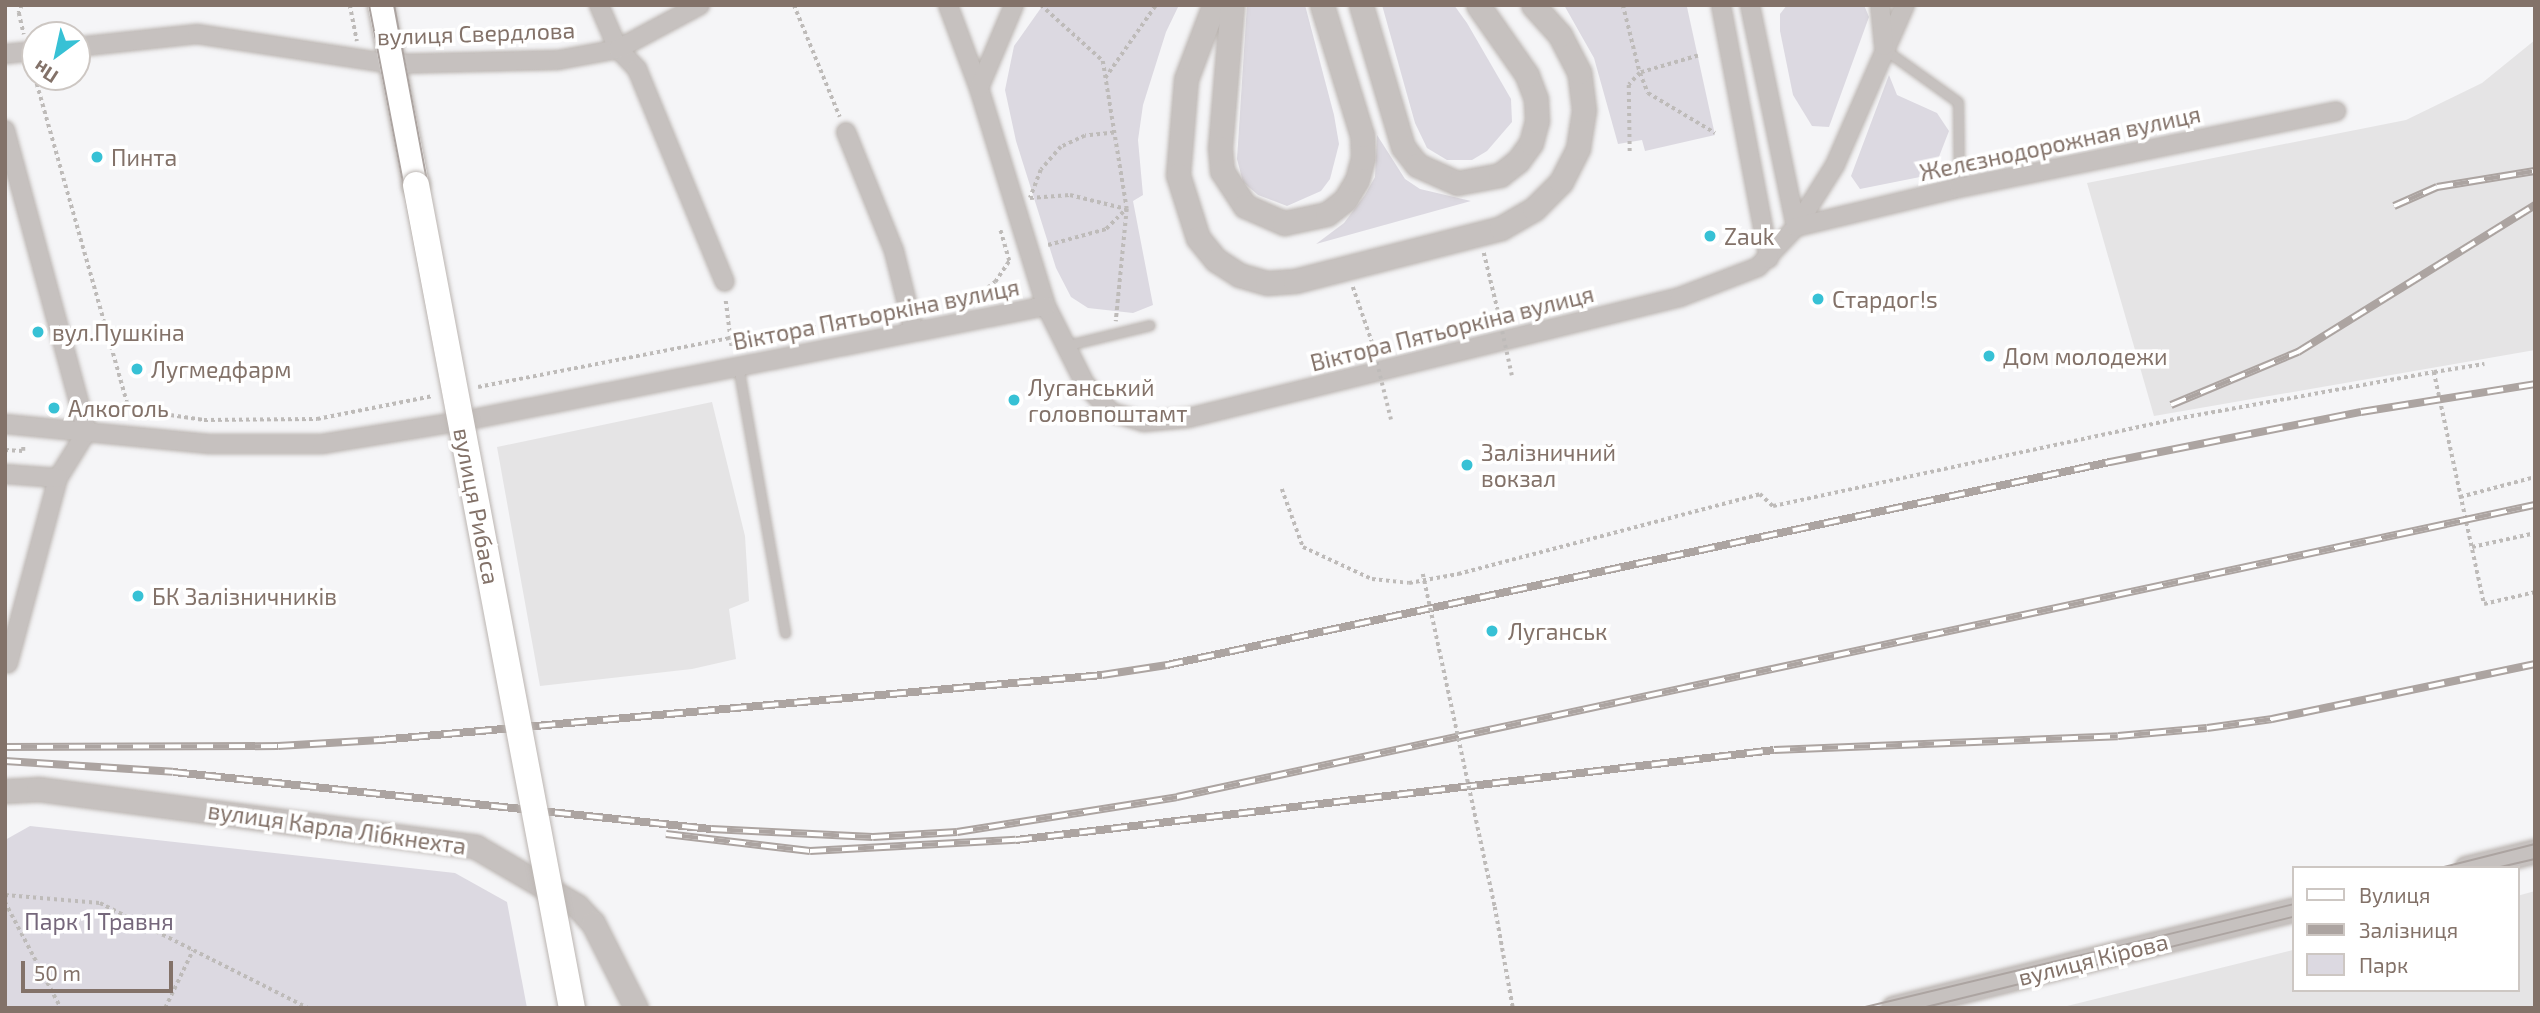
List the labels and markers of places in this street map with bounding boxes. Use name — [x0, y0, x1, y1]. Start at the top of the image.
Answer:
place label: Пинта — [111, 143, 177, 171]
marker: Пинта — [89, 149, 105, 165]
place label: Zauk — [1724, 222, 1774, 250]
marker: Zauk — [1702, 228, 1718, 244]
place label: Стардог!s — [1832, 285, 1938, 313]
marker: Стардог!s — [1810, 291, 1826, 307]
place label: вул.Пушкіна — [52, 318, 185, 346]
marker: вул.Пушкіна — [30, 324, 46, 340]
place label: Дом молодежи — [2003, 342, 2168, 370]
marker: Дом молодежи — [1981, 348, 1997, 364]
place label: Лугмедфарм — [151, 355, 291, 383]
marker: Лугмедфарм — [129, 361, 145, 377]
place label: Луганський головпоштамт — [1028, 373, 1188, 427]
marker: Луганський головпоштамт — [1006, 392, 1022, 408]
place label: Алкоголь — [68, 394, 169, 422]
marker: Алкоголь — [46, 400, 62, 416]
place label: Залізничний вокзал — [1481, 438, 1616, 492]
marker: Залізничний вокзал — [1459, 457, 1475, 473]
place label: БК Залізничників — [152, 582, 337, 610]
marker: БК Залізничників — [130, 588, 146, 604]
place label: Луганськ — [1508, 617, 1607, 645]
marker: Луганськ — [1482, 621, 1502, 641]

